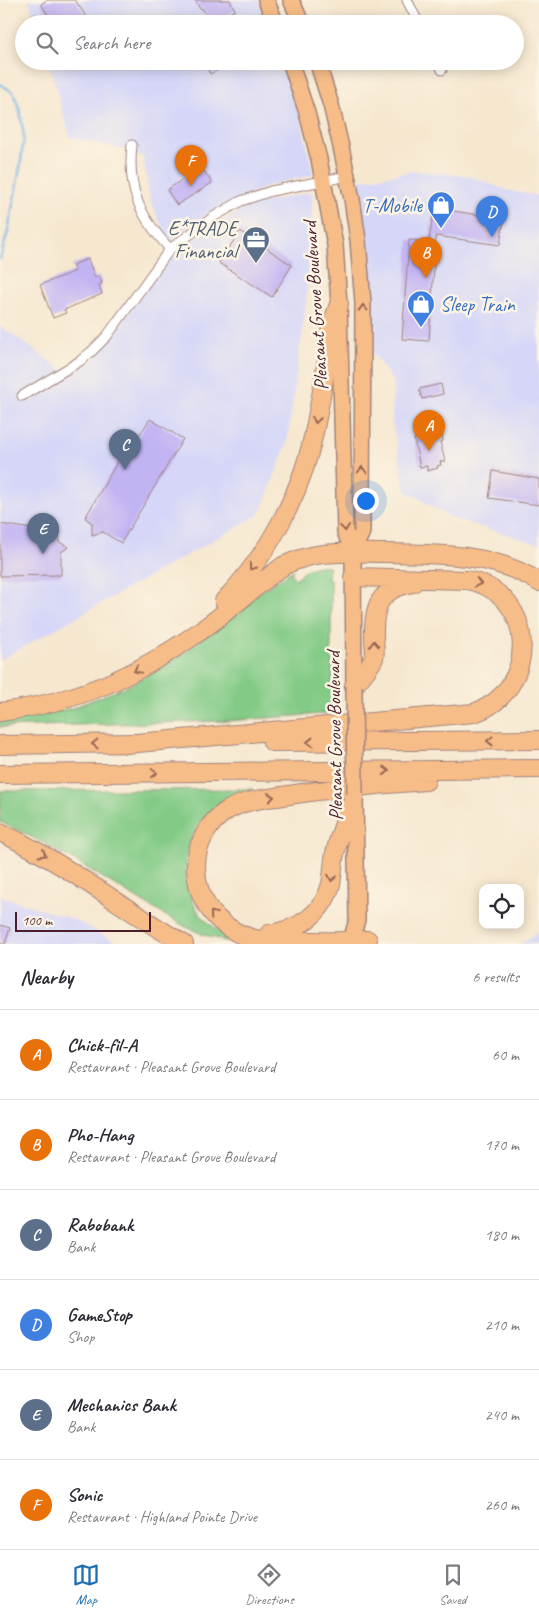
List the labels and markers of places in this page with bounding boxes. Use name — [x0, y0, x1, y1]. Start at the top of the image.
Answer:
pin: F — [175, 145, 207, 186]
shop icon: T-Mobile — [426, 190, 456, 229]
place label: T-Mobile — [363, 193, 423, 218]
pin: D — [476, 196, 508, 237]
place label: E*TRADE Financial — [168, 216, 241, 264]
office icon: E*TRADE Financial — [241, 225, 271, 264]
pin: B — [410, 237, 442, 278]
shop icon: Sleep Train — [406, 289, 436, 328]
place label: Sleep Train — [440, 292, 516, 317]
pin: A — [413, 410, 445, 451]
pin: C — [109, 429, 141, 470]
pin: E — [27, 513, 59, 554]

